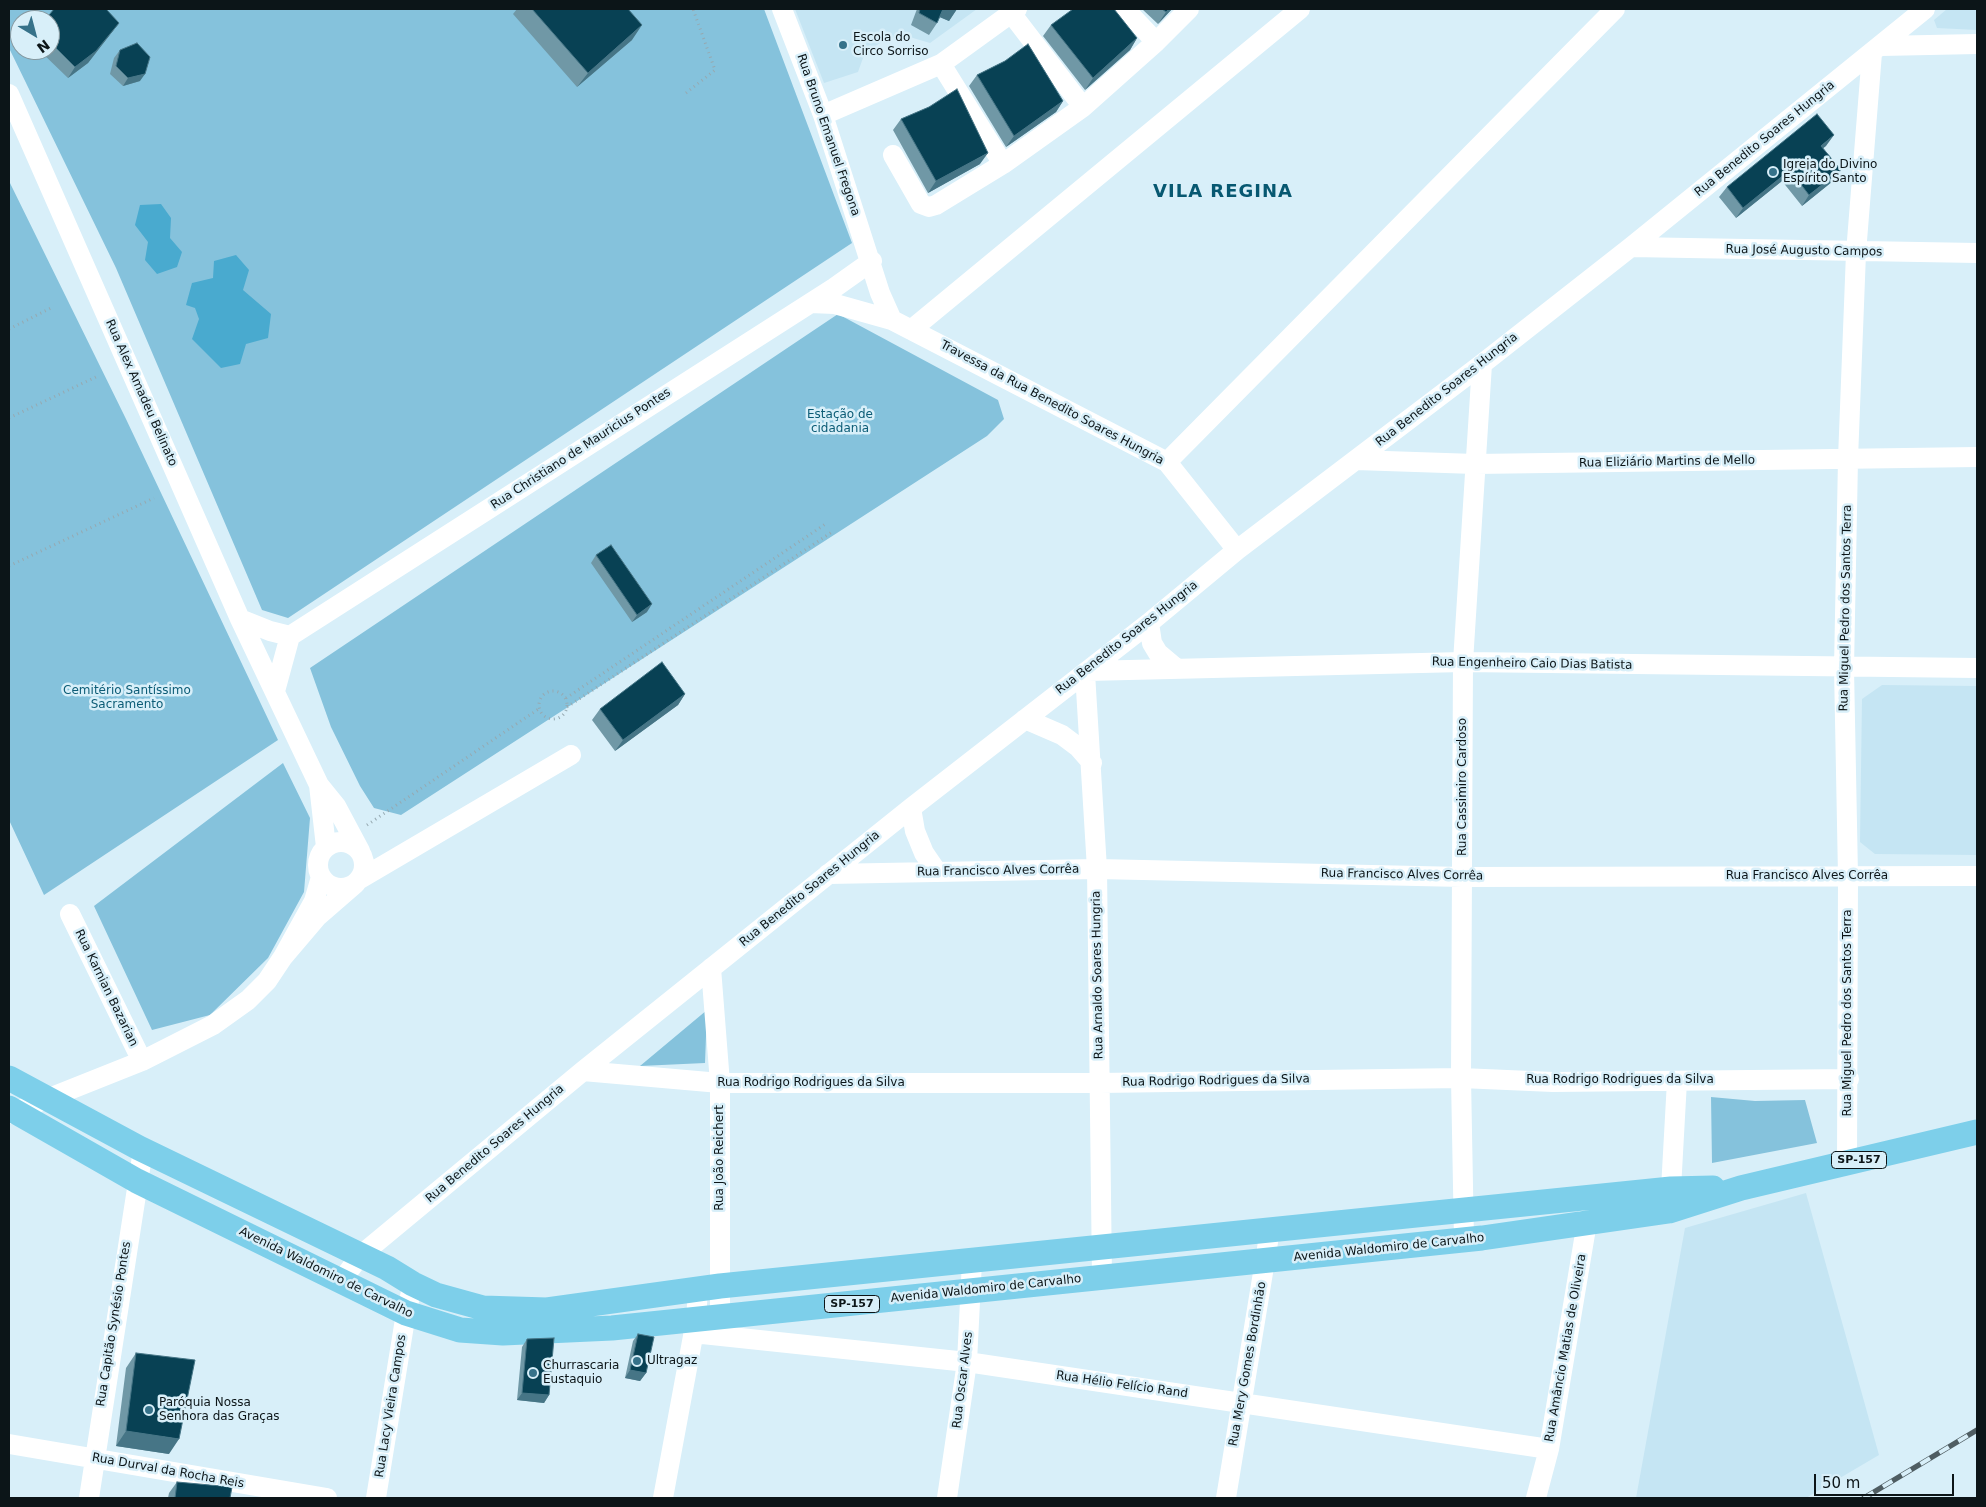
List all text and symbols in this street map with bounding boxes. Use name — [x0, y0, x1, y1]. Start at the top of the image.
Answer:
north arrow — [10, 10, 60, 60]
place label: Escola do Circo Sorriso — [853, 31, 929, 59]
text: N — [34, 36, 53, 56]
marker: Escola do Circo Sorriso — [837, 39, 849, 51]
street label: Rua Bruno Emanuel Fregona — [793, 52, 863, 218]
street label: Rua Benedito Soares Hungria — [1692, 78, 1838, 200]
place label: Igreja do Divino Espírito Santo — [1783, 158, 1877, 186]
marker: Igreja do Divino Espírito Santo — [1767, 166, 1779, 178]
district label: VILA REGINA — [1152, 181, 1294, 203]
street label: Rua José Augusto Campos — [1726, 242, 1882, 260]
street label: Rua Alex Amadeu Belinato — [102, 317, 180, 469]
street label: Rua Benedito Soares Hungria — [1373, 330, 1521, 450]
street label: Travessa da Rua Benedito Soares Hungria — [938, 338, 1166, 468]
street label: Rua Christiano de Mauricius Pontes — [488, 385, 674, 513]
park label: Estação de cidadania — [807, 408, 873, 436]
street label: Rua Eliziário Martins de Mello — [1579, 453, 1755, 471]
street label: Rua Miguel Pedro dos Santos Terra — [1837, 504, 1855, 712]
street label: Rua Benedito Soares Hungria — [1053, 578, 1201, 698]
street label: Rua Engenheiro Caio Dias Batista — [1432, 655, 1632, 673]
park label: Cemitério Santíssimo Sacramento — [63, 684, 191, 712]
street label: Rua Cassimiro Cardoso — [1456, 718, 1470, 856]
street label: Rua Benedito Soares Hungria — [737, 828, 883, 950]
street label: Rua Francisco Alves Corrêa — [917, 862, 1079, 880]
street label: Rua Francisco Alves Corrêa — [1321, 866, 1483, 884]
street label: Rua Francisco Alves Corrêa — [1726, 869, 1888, 883]
street label: Rua Arnaldo Soares Hungria — [1089, 891, 1107, 1059]
street label: Rua Miguel Pedro dos Santos Terra — [1841, 909, 1855, 1117]
street label: Rua Karnian Bazarian — [71, 927, 141, 1049]
street label: Rua Rodrigo Rodrigues da Silva — [1122, 1072, 1310, 1090]
street label: Rua Rodrigo Rodrigues da Silva — [1526, 1073, 1714, 1087]
street label: Rua Rodrigo Rodrigues da Silva — [717, 1076, 905, 1090]
street label: Rua Benedito Soares Hungria — [423, 1082, 567, 1206]
street label: Rua João Reichert — [713, 1105, 727, 1211]
road number: SP-157 — [1832, 1152, 1886, 1168]
street label: Avenida Waldomiro de Carvalho — [237, 1225, 415, 1321]
street label: Avenida Waldomiro de Carvalho — [1293, 1231, 1485, 1265]
street label: Rua Capitão Synésio Pontes — [94, 1240, 134, 1408]
street label: Rua Amâncio Matias de Oliveira — [1542, 1253, 1590, 1443]
street label: Avenida Waldomiro de Carvalho — [890, 1272, 1082, 1306]
street label: Rua Mery Gomes Bordinhão — [1226, 1280, 1270, 1448]
road number: SP-157 — [824, 1296, 880, 1312]
street label: Rua Oscar Alves — [950, 1331, 976, 1429]
street label: Rua Lacy Vieira Campos — [373, 1333, 409, 1479]
place label: Ultragaz — [647, 1354, 697, 1368]
marker: Ultragaz — [631, 1355, 643, 1367]
place label: Churrascaria Eustaquio — [543, 1359, 619, 1387]
marker: Churrascaria Eustaquio — [527, 1367, 539, 1379]
street label: Rua Hélio Felício Rand — [1055, 1369, 1189, 1401]
place label: Paróquia Nossa Senhora das Graças — [159, 1396, 279, 1424]
marker: Paróquia Nossa Senhora das Graças — [143, 1404, 155, 1416]
street label: Rua Durval da Rocha Reis — [91, 1451, 245, 1491]
scale bar — [1816, 1464, 1956, 1496]
text: 50 m — [1822, 1474, 1860, 1492]

